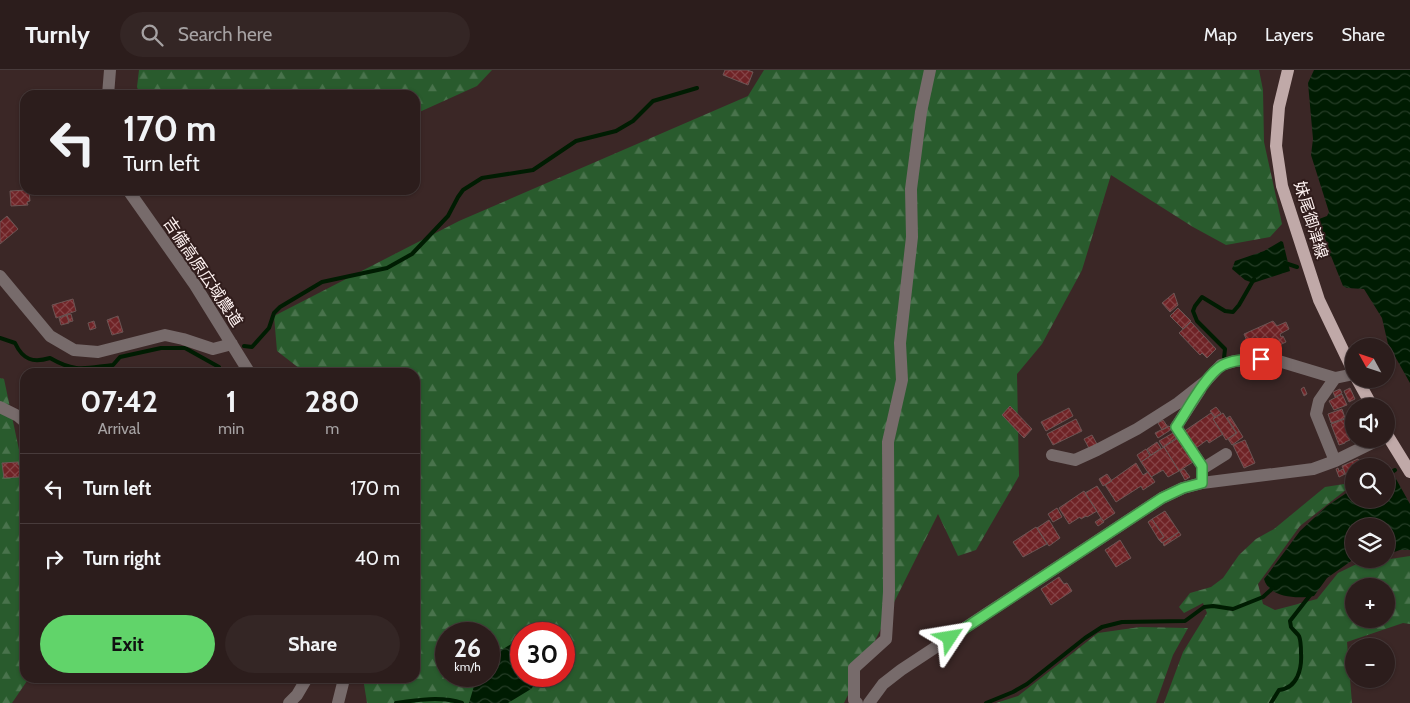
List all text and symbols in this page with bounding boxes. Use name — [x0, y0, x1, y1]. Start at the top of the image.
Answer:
search box — [120, 12, 470, 57]
text: Turnly — [25, 20, 90, 49]
icon: search — [138, 21, 166, 49]
text: Search here — [178, 23, 272, 46]
text: Map — [1204, 24, 1237, 46]
text: Layers — [1265, 24, 1314, 46]
text: Share — [1342, 24, 1385, 46]
text: 170 m — [123, 107, 216, 150]
icon: left — [40, 110, 105, 175]
text: Turn left — [123, 150, 200, 177]
street label: 妹尾御津線 — [1290, 179, 1332, 261]
street label: 吉備高原広域農道 — [159, 214, 247, 330]
pin — [1240, 338, 1282, 380]
north arrow — [1345, 338, 1395, 388]
map controls — [1345, 338, 1395, 688]
icon: arrive — [1247, 345, 1275, 373]
text: 07:42 — [80, 383, 158, 420]
text: 1 — [226, 383, 237, 420]
text: 280 — [305, 383, 360, 420]
button: sound — [1345, 398, 1395, 448]
text: Arrival — [98, 419, 140, 438]
text: min — [218, 419, 244, 438]
text: m — [325, 419, 339, 438]
button: search — [1345, 458, 1395, 508]
icon: left — [40, 475, 68, 503]
text: Turn left — [83, 477, 151, 500]
text: 170 m — [350, 477, 400, 500]
button: layers — [1345, 518, 1395, 568]
icon: right — [40, 545, 68, 573]
text: Turn right — [83, 547, 161, 570]
text: 40 m — [355, 547, 400, 570]
button: + — [1345, 578, 1395, 628]
position arrow — [923, 611, 975, 663]
button: Exit — [40, 615, 215, 673]
button: Share — [225, 615, 400, 673]
speed limit sign: 30 — [510, 622, 575, 687]
text: 26 — [454, 633, 481, 663]
button: − — [1345, 638, 1395, 688]
text: km/h — [454, 659, 481, 674]

